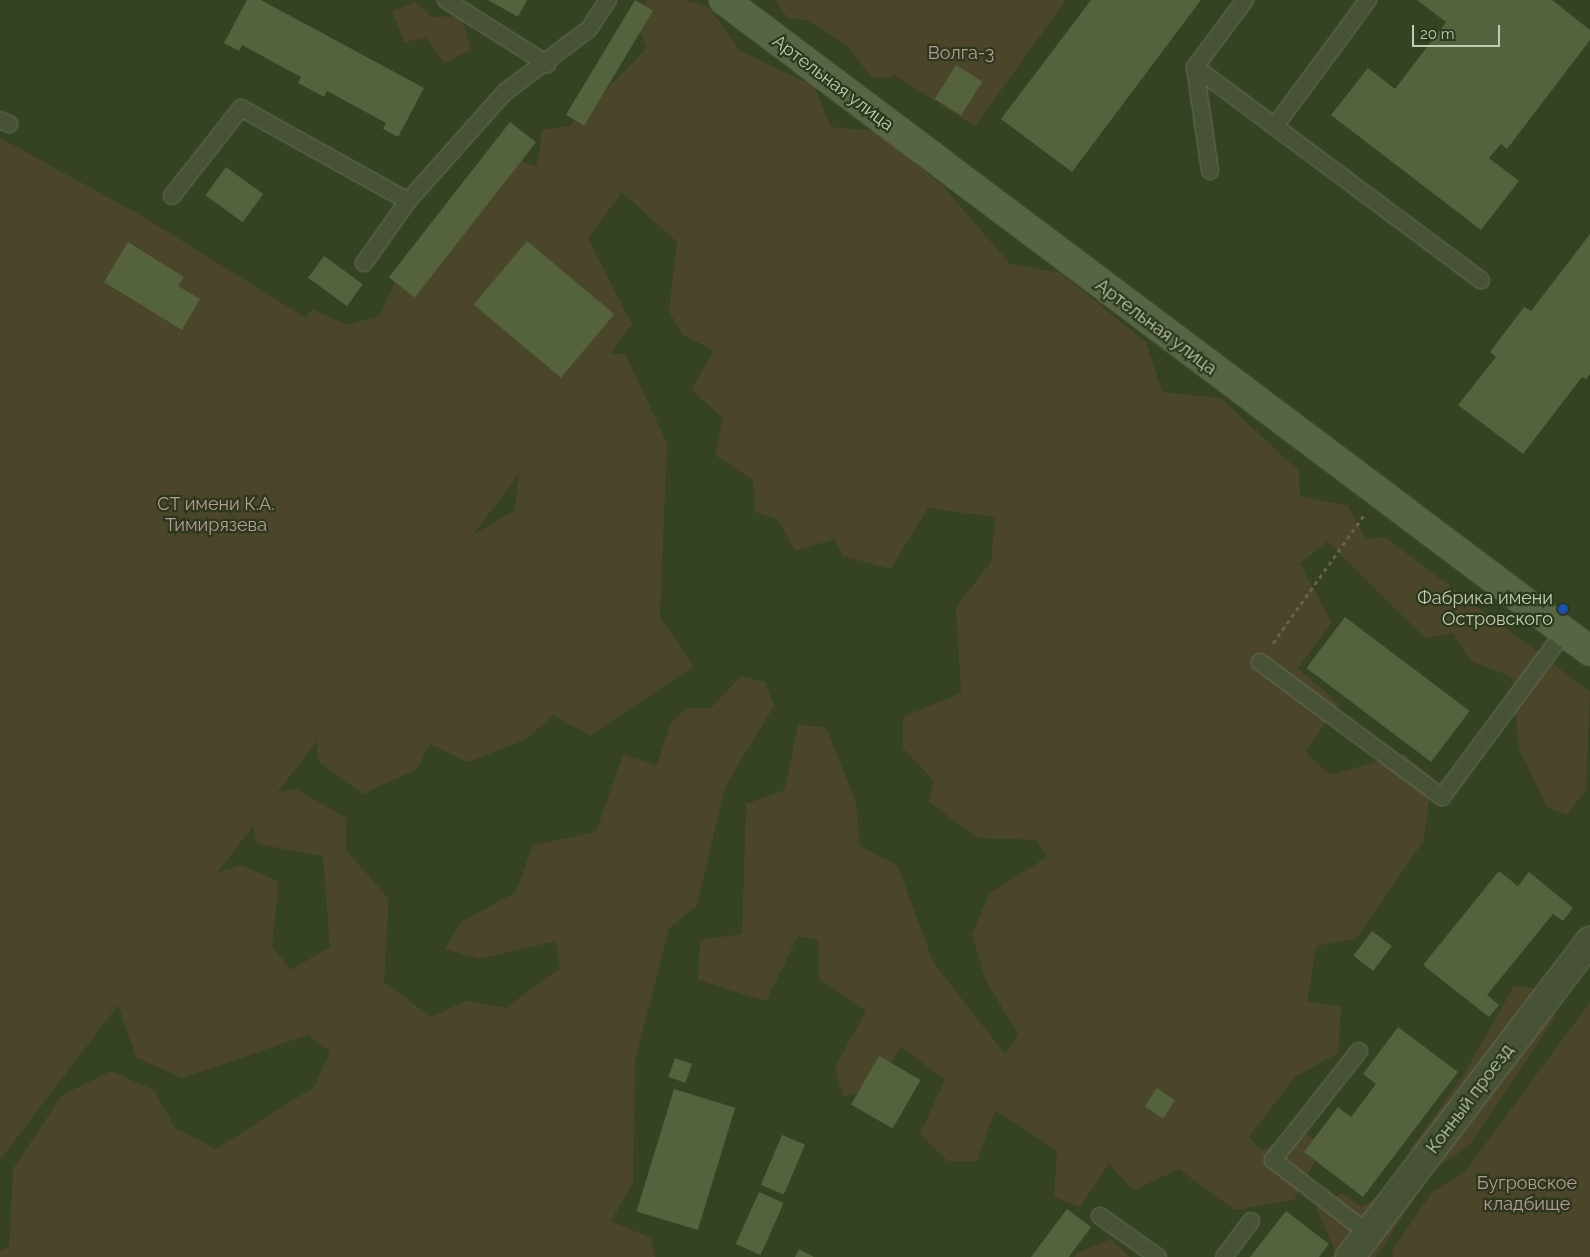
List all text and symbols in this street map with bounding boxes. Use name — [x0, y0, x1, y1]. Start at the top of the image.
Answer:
scale bar — [1415, 15, 1502, 47]
text: 20 m — [1420, 25, 1455, 43]
street label: Артельная улица — [768, 30, 898, 136]
park label: Волга-3 — [928, 42, 994, 64]
street label: Артельная улица — [1091, 274, 1221, 380]
park label: СТ имени К.А. Тимирязева — [157, 494, 275, 536]
place label: Фабрика имени Островского — [1417, 588, 1553, 630]
marker: Фабрика имени Островского — [1557, 603, 1569, 615]
street label: Конный проезд — [1422, 1040, 1518, 1158]
park label: Бугровское кладбище — [1477, 1173, 1577, 1216]

